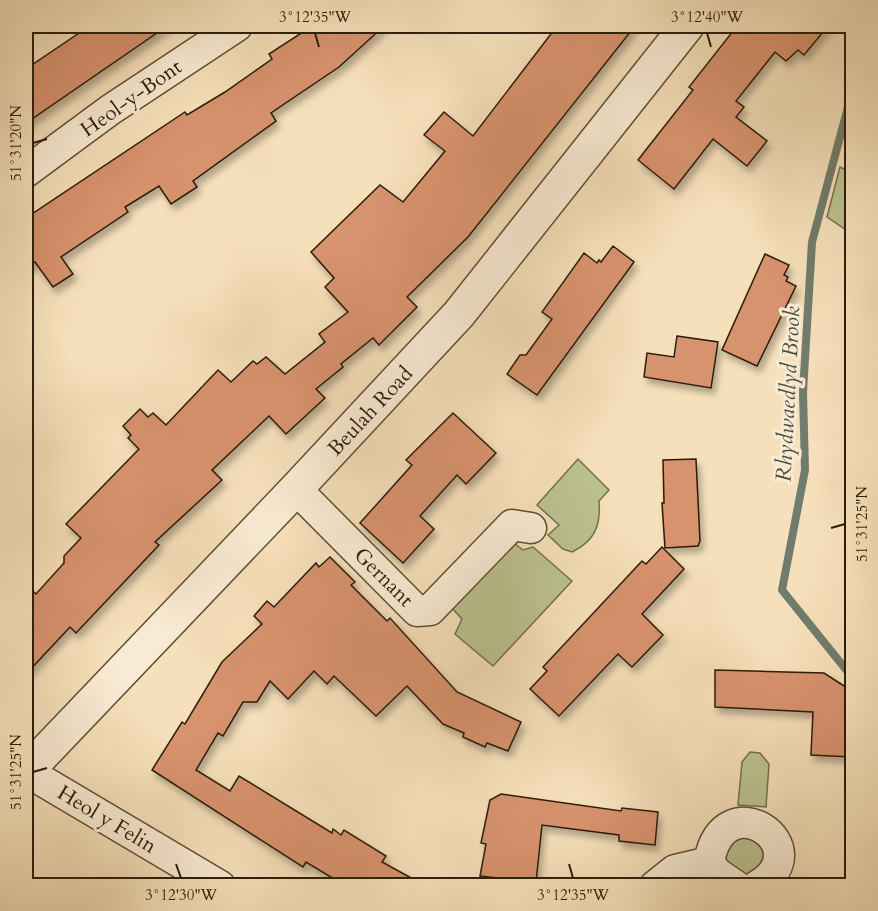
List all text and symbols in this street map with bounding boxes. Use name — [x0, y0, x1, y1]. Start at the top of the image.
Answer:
text: 3°12'35"W — [279, 7, 352, 27]
text: 3°12'40"W — [671, 7, 744, 27]
street label: Heol-y-Bont — [75, 53, 188, 144]
text: 51°31'20"N — [6, 105, 26, 181]
water label: Rhydwaedlyd Brook — [768, 305, 808, 483]
street label: Beulah Road — [321, 360, 420, 463]
text: 51°31'25"N — [852, 486, 872, 562]
street label: Gernant — [347, 541, 420, 614]
text: 51°31'25"N — [6, 734, 26, 810]
street label: Heol y Felin — [52, 778, 162, 860]
text: 3°12'30"W — [145, 885, 218, 905]
text: 3°12'35"W — [537, 885, 610, 905]

